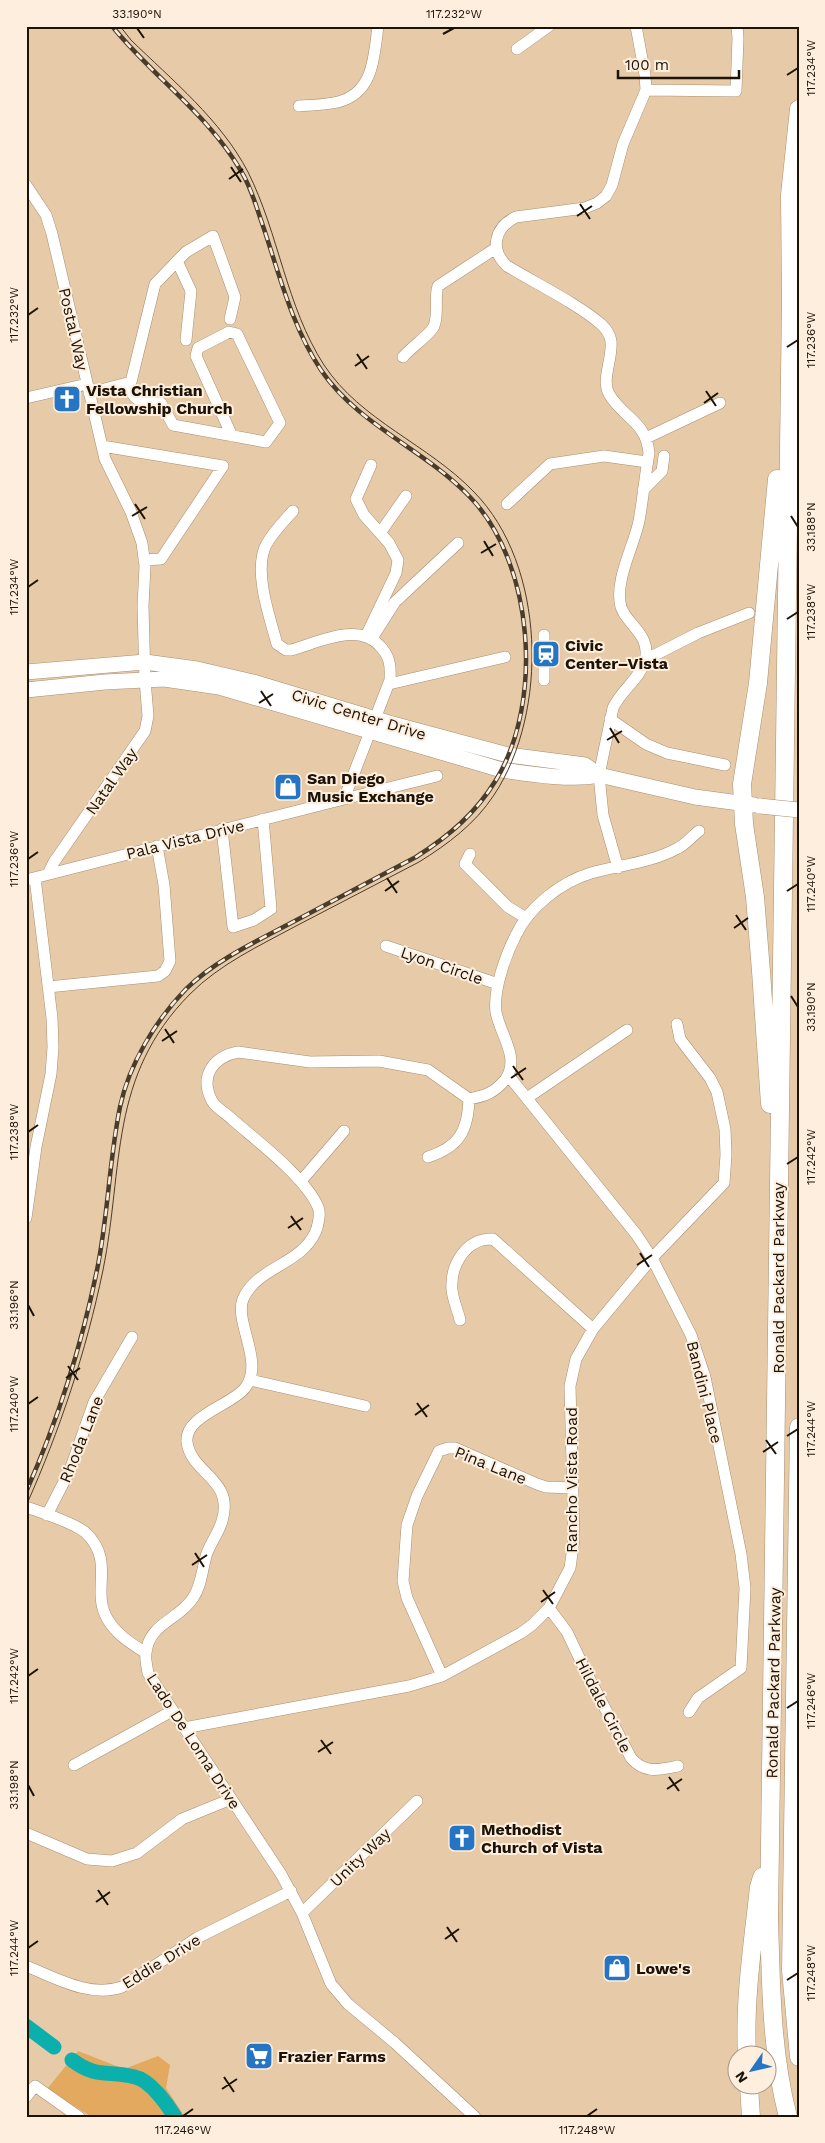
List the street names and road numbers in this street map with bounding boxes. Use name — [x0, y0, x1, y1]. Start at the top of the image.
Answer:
street label: Postal Way — [55, 286, 92, 373]
street label: Civic Center Drive — [289, 685, 428, 744]
street label: Natal Way — [82, 744, 142, 818]
street label: Pala Vista Drive — [124, 816, 246, 863]
street label: Lyon Circle — [398, 943, 486, 988]
street label: Ronald Packard Parkway — [769, 1182, 788, 1374]
street label: Bandini Place — [683, 1339, 726, 1445]
street label: Rhoda Lane — [55, 1393, 108, 1485]
street label: Rancho Vista Road — [562, 1407, 581, 1553]
street label: Pina Lane — [452, 1442, 530, 1488]
street label: Ronald Packard Parkway — [762, 1586, 785, 1779]
street label: Hildale Circle — [571, 1655, 636, 1756]
street label: Lado De Loma Drive — [143, 1670, 245, 1813]
street label: Unity Way — [326, 1823, 395, 1891]
street label: Eddie Drive — [119, 1930, 204, 1993]

